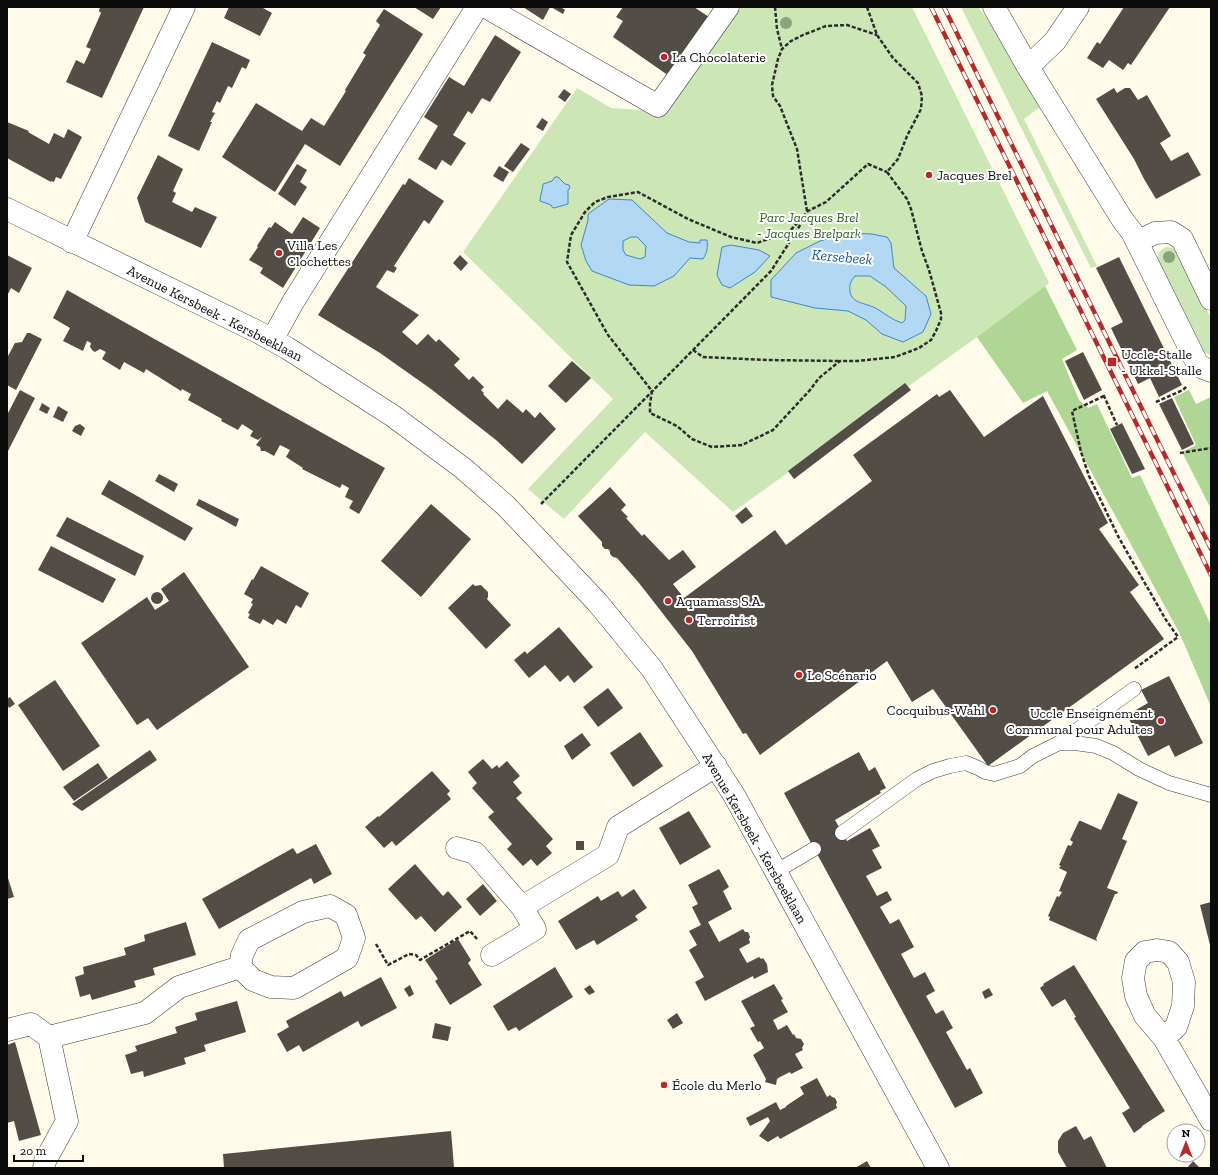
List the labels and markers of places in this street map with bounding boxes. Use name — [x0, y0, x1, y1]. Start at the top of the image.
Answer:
place label: La Chocolaterie — [672, 49, 766, 66]
marker: La Chocolaterie — [659, 52, 669, 62]
place label: Jacques Brel — [937, 167, 1012, 184]
marker: Jacques Brel — [924, 170, 934, 180]
place label: Villa Les Clochettes — [286, 237, 351, 270]
marker: Villa Les Clochettes — [274, 248, 284, 258]
place label: Uccle-Stalle - Ukkel-Stalle — [1121, 346, 1202, 379]
marker: Uccle-Stalle - Ukkel-Stalle — [1106, 356, 1118, 368]
place label: Aquamass S.A. — [676, 593, 764, 610]
marker: Aquamass S.A. — [663, 596, 673, 606]
place label: Terroirist — [697, 612, 756, 629]
marker: Terroirist — [684, 615, 694, 625]
place label: Le Scénario — [807, 667, 877, 684]
marker: Le Scénario — [794, 670, 804, 680]
place label: Cocquibus-Wahl — [887, 702, 985, 719]
marker: Cocquibus-Wahl — [988, 705, 998, 715]
place label: Uccle Enseignement Communal pour Adultes — [1006, 705, 1154, 738]
marker: Uccle Enseignement Communal pour Adultes — [1156, 716, 1166, 726]
place label: École du Merlo — [672, 1077, 761, 1094]
marker: École du Merlo — [659, 1080, 669, 1090]

